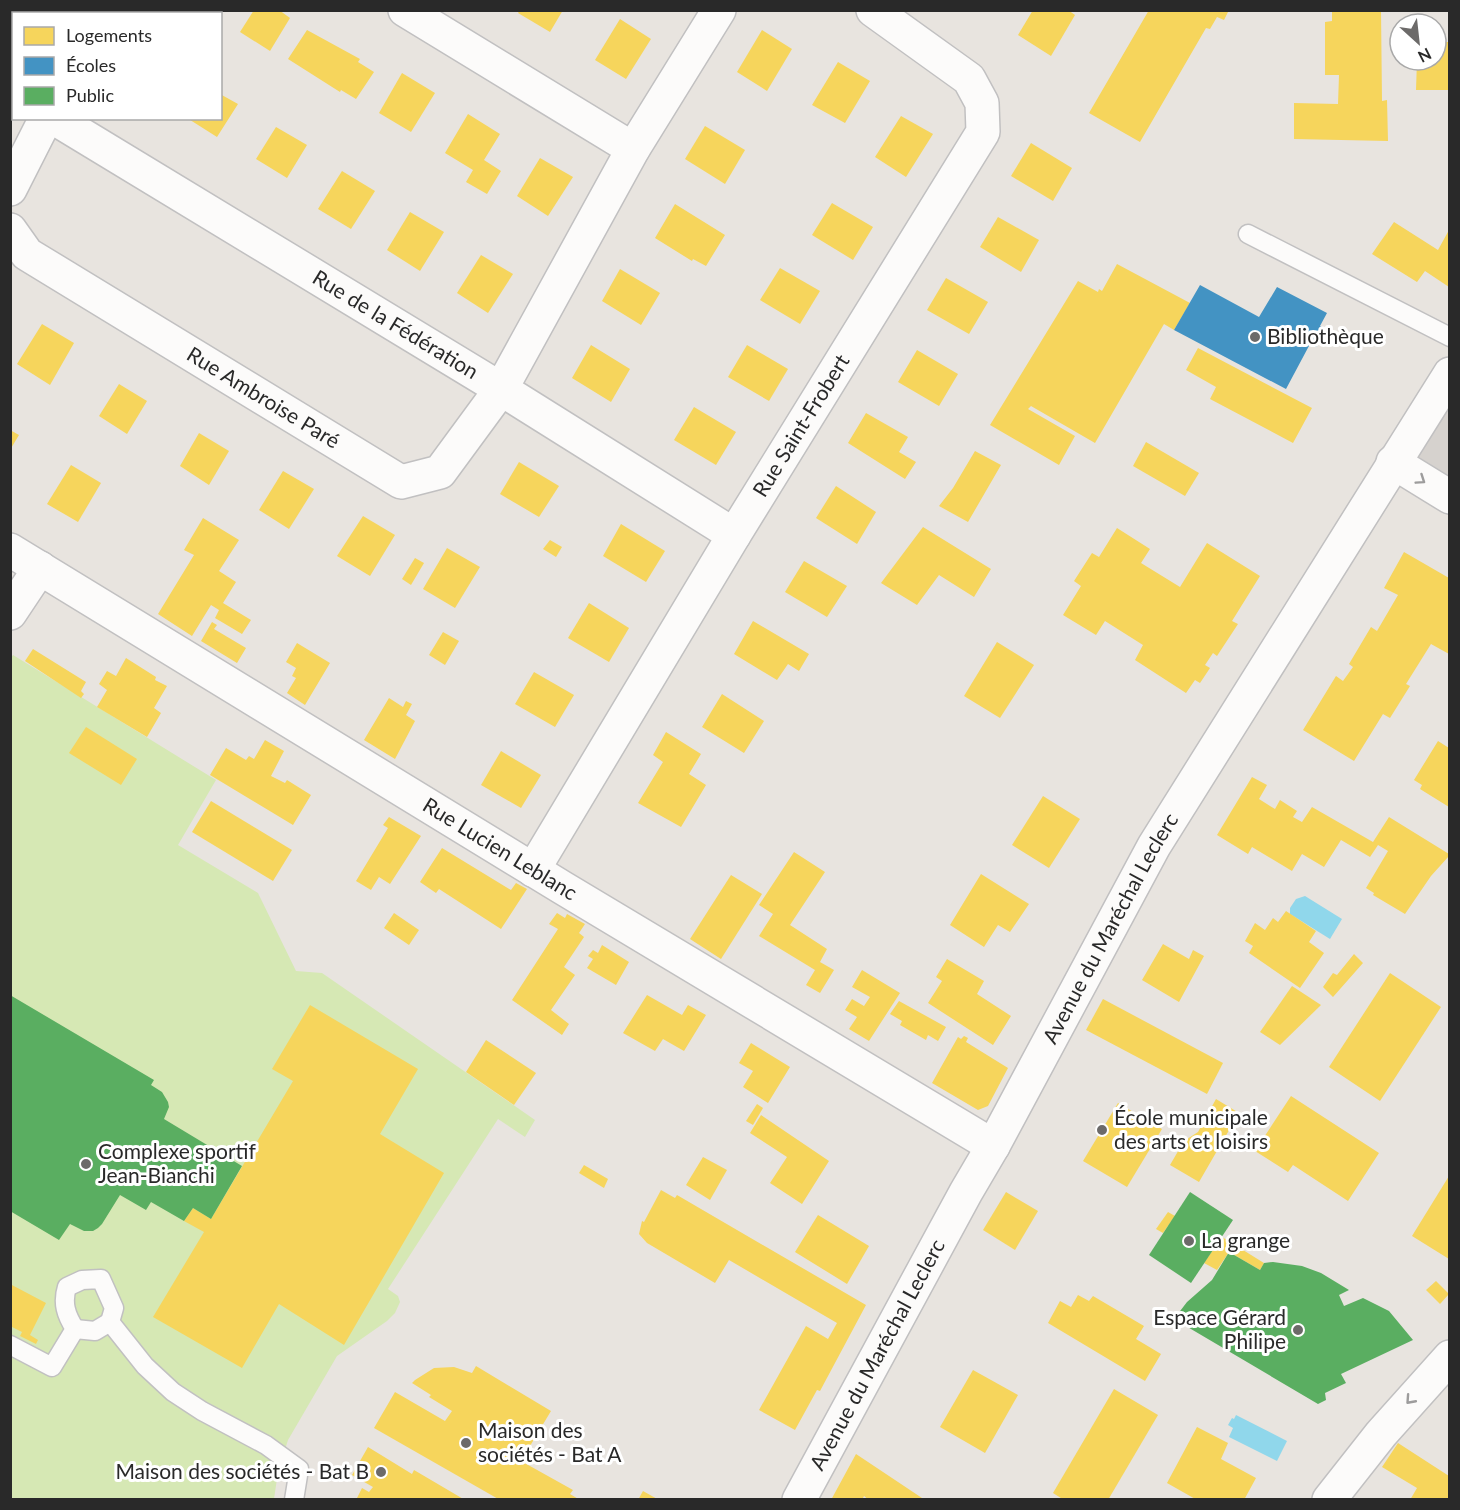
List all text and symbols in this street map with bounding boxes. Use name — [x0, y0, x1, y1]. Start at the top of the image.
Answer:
legend — [12, 12, 222, 120]
north arrow — [1388, 12, 1448, 72]
text: Logements — [66, 24, 152, 46]
text: N — [1415, 45, 1435, 67]
text: Écoles — [66, 54, 116, 76]
text: Public — [66, 84, 114, 106]
street label: Rue de la Fédération — [309, 264, 483, 383]
place label: Bibliothèque — [1267, 323, 1384, 348]
marker: Bibliothèque — [1248, 330, 1262, 344]
street label: Rue Ambroise Paré — [183, 341, 345, 453]
street label: Rue Saint-Frobert — [747, 349, 854, 501]
one-way arrow — [1414, 473, 1425, 484]
street label: Rue Lucien Leblanc — [419, 791, 582, 905]
street label: Avenue du Maréchal Leclerc — [1036, 808, 1183, 1047]
place label: École municipale des arts et loisirs — [1114, 1104, 1268, 1153]
marker: École municipale des arts et loisirs — [1095, 1123, 1109, 1137]
place label: Complexe sportif Jean-Bianchi — [98, 1138, 256, 1187]
marker: Complexe sportif Jean-Bianchi — [79, 1157, 93, 1171]
place label: La grange — [1201, 1227, 1290, 1252]
marker: La grange — [1182, 1234, 1196, 1248]
street label: Avenue du Maréchal Leclerc — [804, 1235, 949, 1474]
place label: Espace Gérard Philipe — [1153, 1304, 1286, 1353]
marker: Espace Gérard Philipe — [1291, 1323, 1305, 1337]
one-way arrow — [1406, 1394, 1417, 1404]
place label: Maison des sociétés - Bat A — [478, 1417, 622, 1466]
marker: Maison des sociétés - Bat A — [459, 1436, 473, 1450]
place label: Maison des sociétés - Bat B — [115, 1458, 369, 1483]
marker: Maison des sociétés - Bat B — [374, 1465, 388, 1479]

